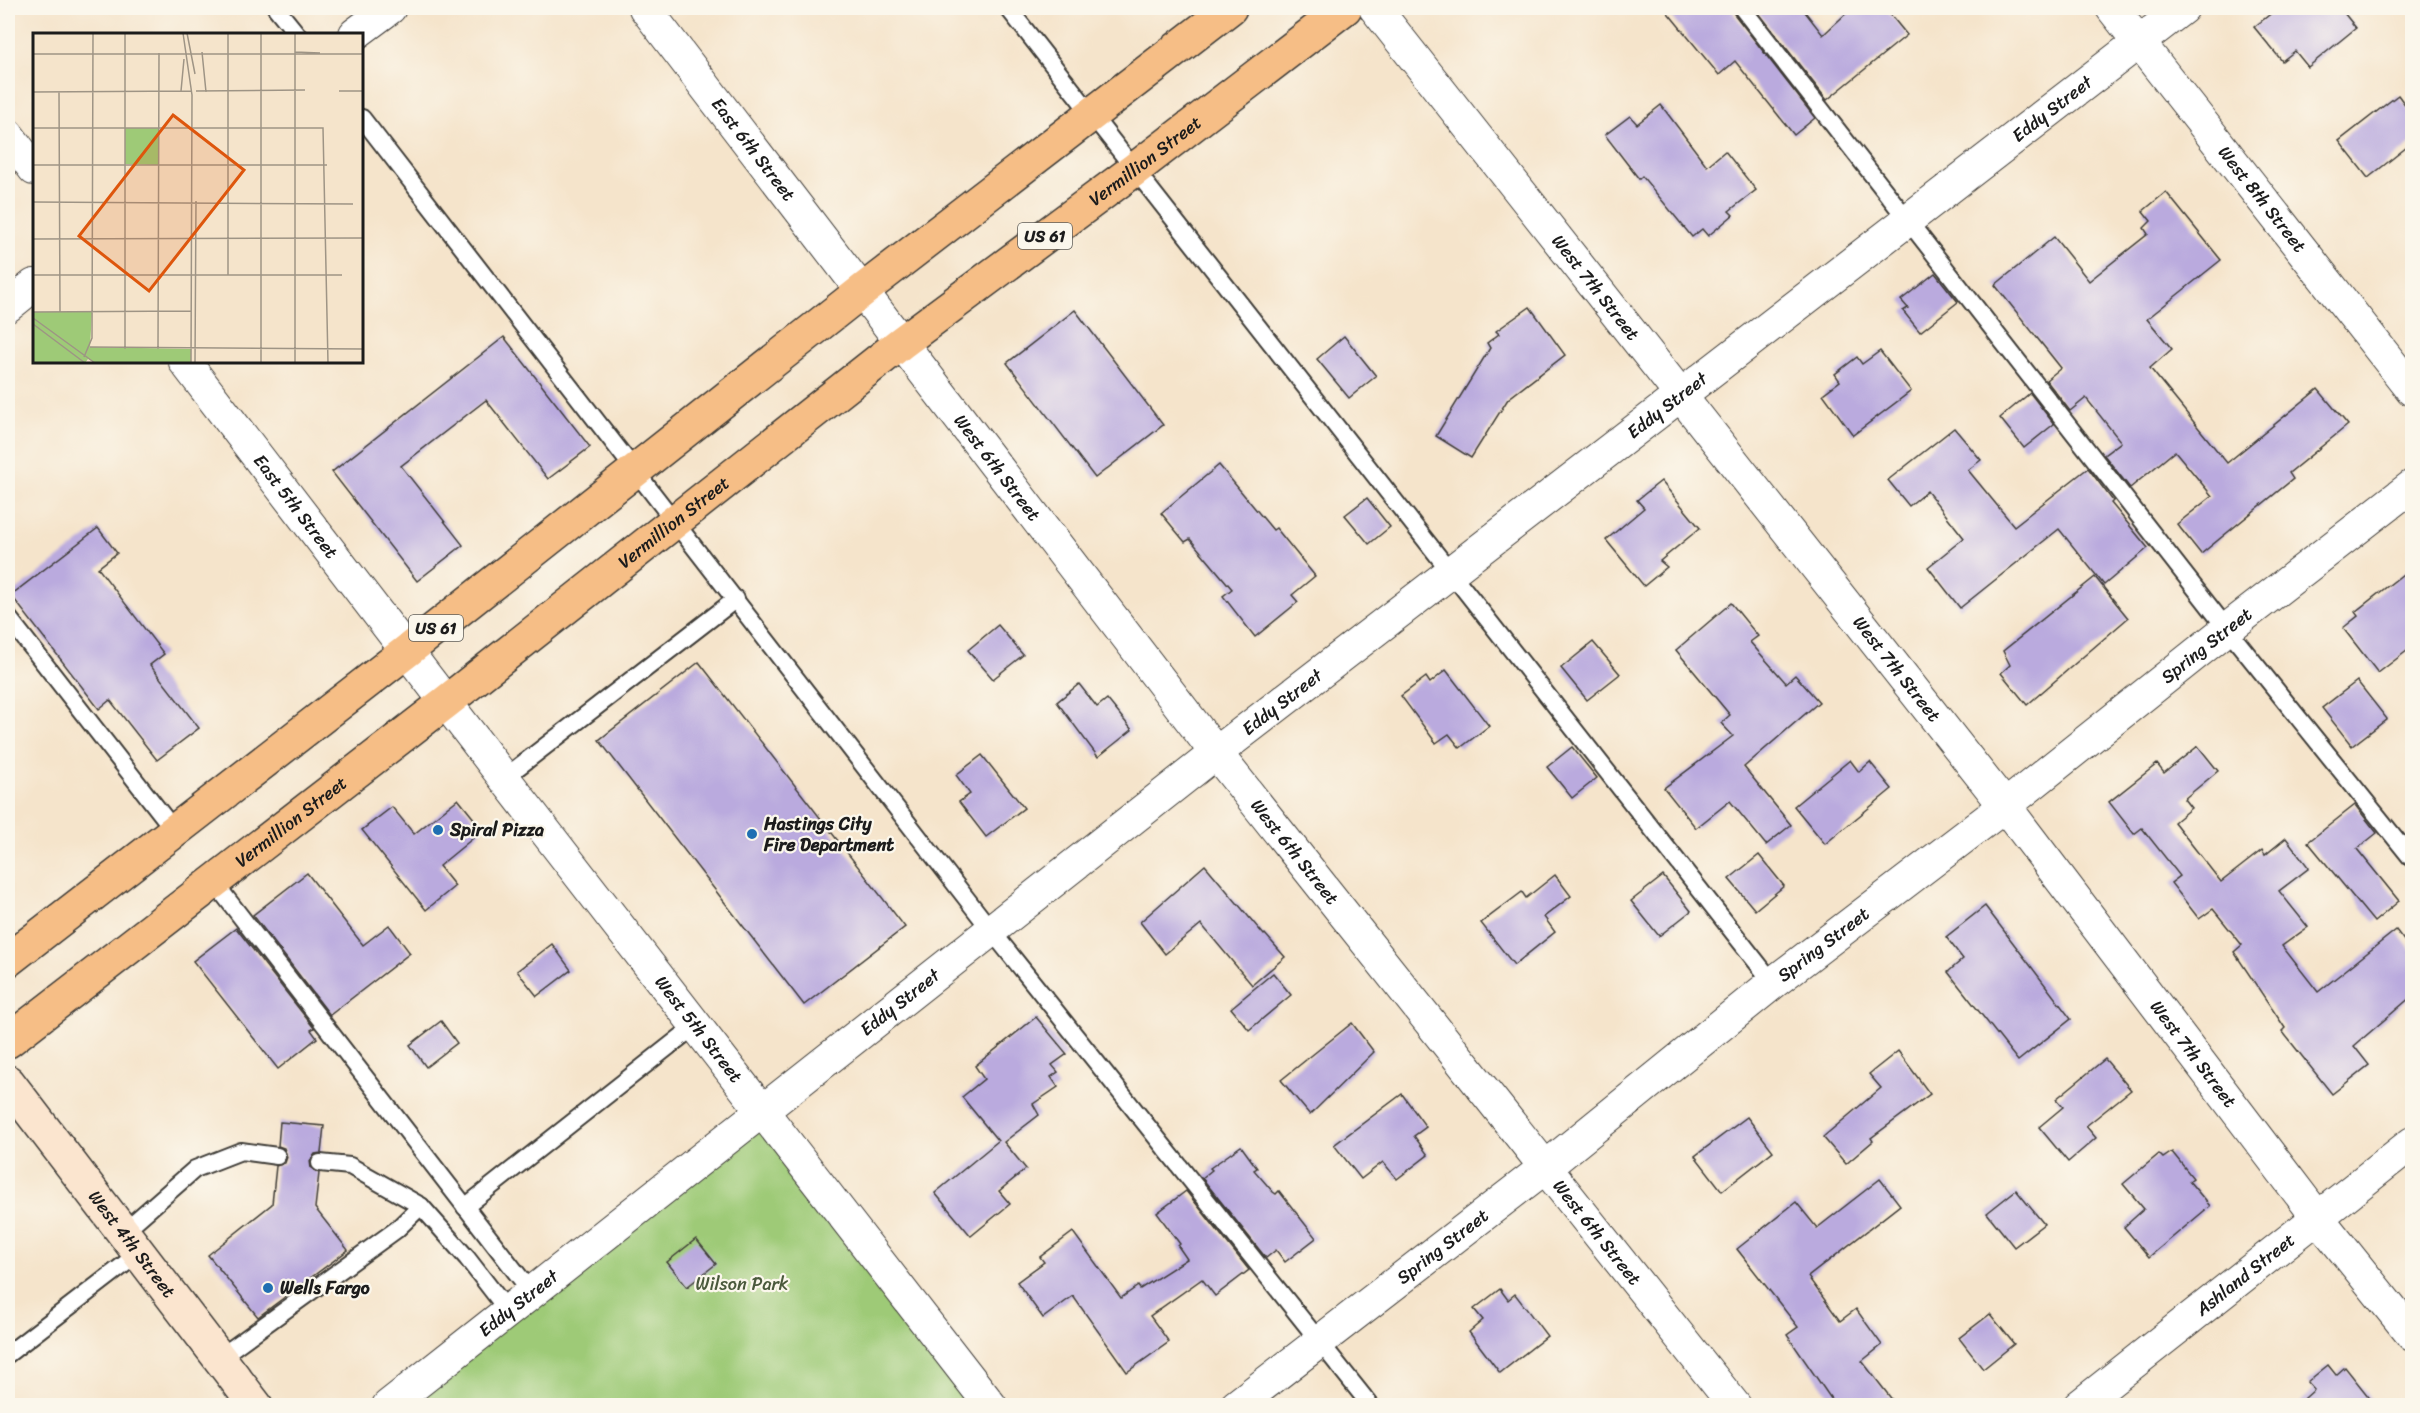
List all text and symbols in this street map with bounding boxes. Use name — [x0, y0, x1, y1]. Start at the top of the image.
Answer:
inset map — [33, 33, 363, 363]
street label: Eddy Street — [2005, 67, 2100, 151]
street label: East 6th Street — [703, 90, 804, 209]
street label: Vermillion Street — [1082, 107, 1209, 215]
street label: West 8th Street — [2210, 138, 2315, 260]
road number: US 61 — [1018, 223, 1072, 249]
street label: West 7th Street — [1543, 227, 1648, 348]
street label: Eddy Street — [1620, 363, 1715, 447]
street label: West 6th Street — [945, 407, 1049, 528]
street label: East 5th Street — [245, 447, 347, 566]
street label: Vermillion Street — [611, 468, 737, 577]
street label: Spring Street — [2154, 599, 2259, 692]
street label: West 7th Street — [1844, 608, 1949, 729]
road number: US 61 — [409, 615, 463, 641]
street label: Eddy Street — [1235, 660, 1330, 744]
street label: Vermillion Street — [228, 768, 355, 876]
street label: West 6th Street — [1242, 792, 1347, 912]
place label: Hastings City Fire Department — [763, 808, 894, 861]
place label: Spiral Pizza — [449, 814, 544, 846]
marker: Spiral Pizza — [431, 823, 445, 837]
marker: Hastings City Fire Department — [745, 827, 759, 841]
street label: Spring Street — [1770, 898, 1877, 991]
street label: Eddy Street — [853, 960, 948, 1044]
street label: West 5th Street — [646, 968, 751, 1090]
street label: West 7th Street — [2142, 993, 2245, 1115]
street label: West 6th Street — [1544, 1172, 1650, 1293]
street label: West 4th Street — [80, 1183, 184, 1305]
street label: Spring Street — [1389, 1200, 1496, 1293]
street label: Ashland Street — [2188, 1225, 2302, 1325]
street label: Eddy Street — [471, 1261, 566, 1345]
park label: Wilson Park — [696, 1268, 789, 1300]
place label: Wells Fargo — [280, 1272, 370, 1304]
marker: Wells Fargo — [261, 1281, 275, 1295]

